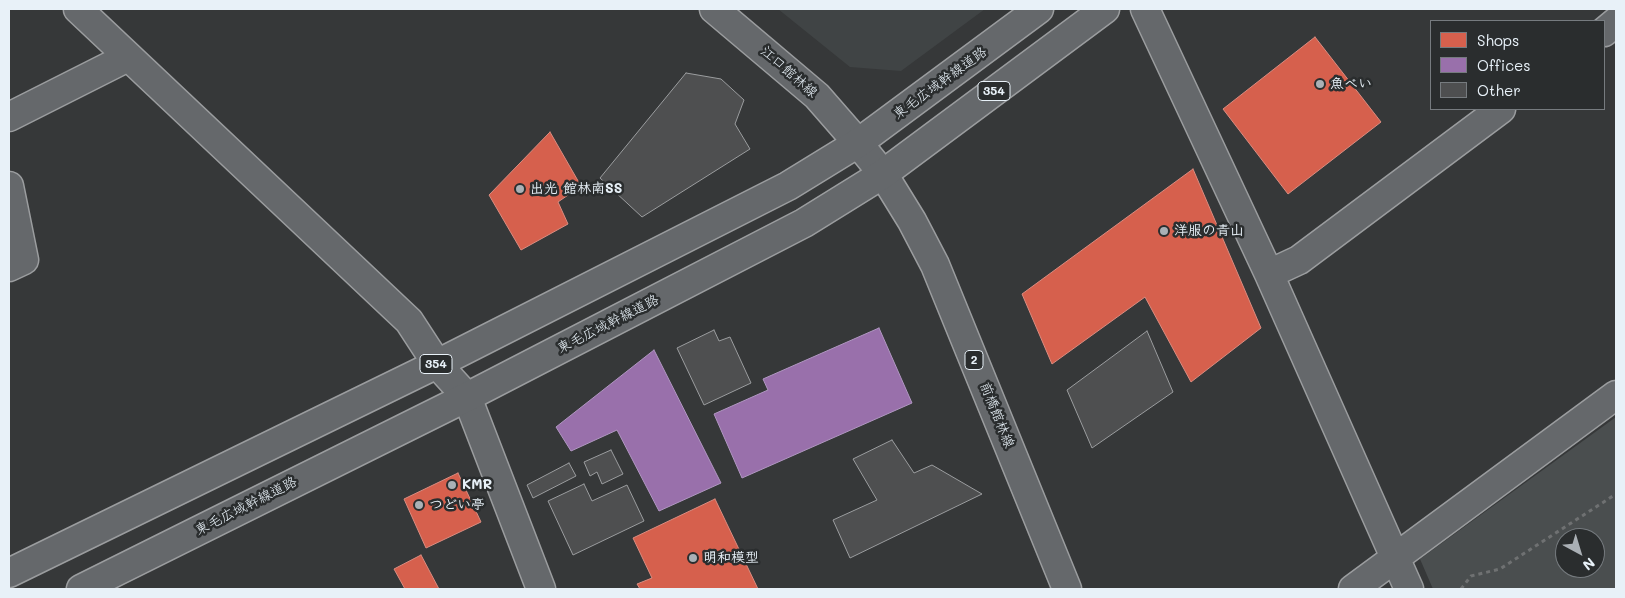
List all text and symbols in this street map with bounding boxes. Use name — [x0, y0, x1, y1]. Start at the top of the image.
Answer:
legend — [1430, 20, 1605, 110]
text: Shops — [1477, 30, 1519, 50]
street label: 江口館林線 — [757, 43, 821, 101]
street label: 東毛広域幹線道路 — [890, 43, 990, 123]
text: Offices — [1477, 55, 1531, 75]
place label: 魚べい — [1330, 76, 1372, 92]
marker: 魚べい — [1314, 78, 1326, 90]
text: Other — [1477, 80, 1521, 100]
road number: 354 — [978, 82, 1010, 100]
place label: 出光 館林南SS — [530, 181, 623, 197]
marker: 出光 館林南SS — [514, 183, 526, 195]
place label: 洋服の青山 — [1174, 223, 1244, 239]
marker: 洋服の青山 — [1158, 225, 1170, 237]
street label: 東毛広域幹線道路 — [554, 291, 662, 357]
road number: 2 — [965, 350, 983, 370]
road number: 354 — [420, 354, 452, 374]
street label: 前橋館林線 — [976, 379, 1018, 451]
street label: 東毛広域幹線道路 — [192, 473, 300, 539]
place label: KMR — [462, 477, 492, 493]
marker: KMR — [446, 479, 458, 491]
place label: つどい亭 — [429, 497, 485, 513]
marker: つどい亭 — [413, 499, 425, 511]
north arrow — [1555, 528, 1605, 578]
place label: 明和模型 — [703, 550, 759, 566]
marker: 明和模型 — [687, 552, 699, 564]
text: N — [1579, 554, 1599, 575]

